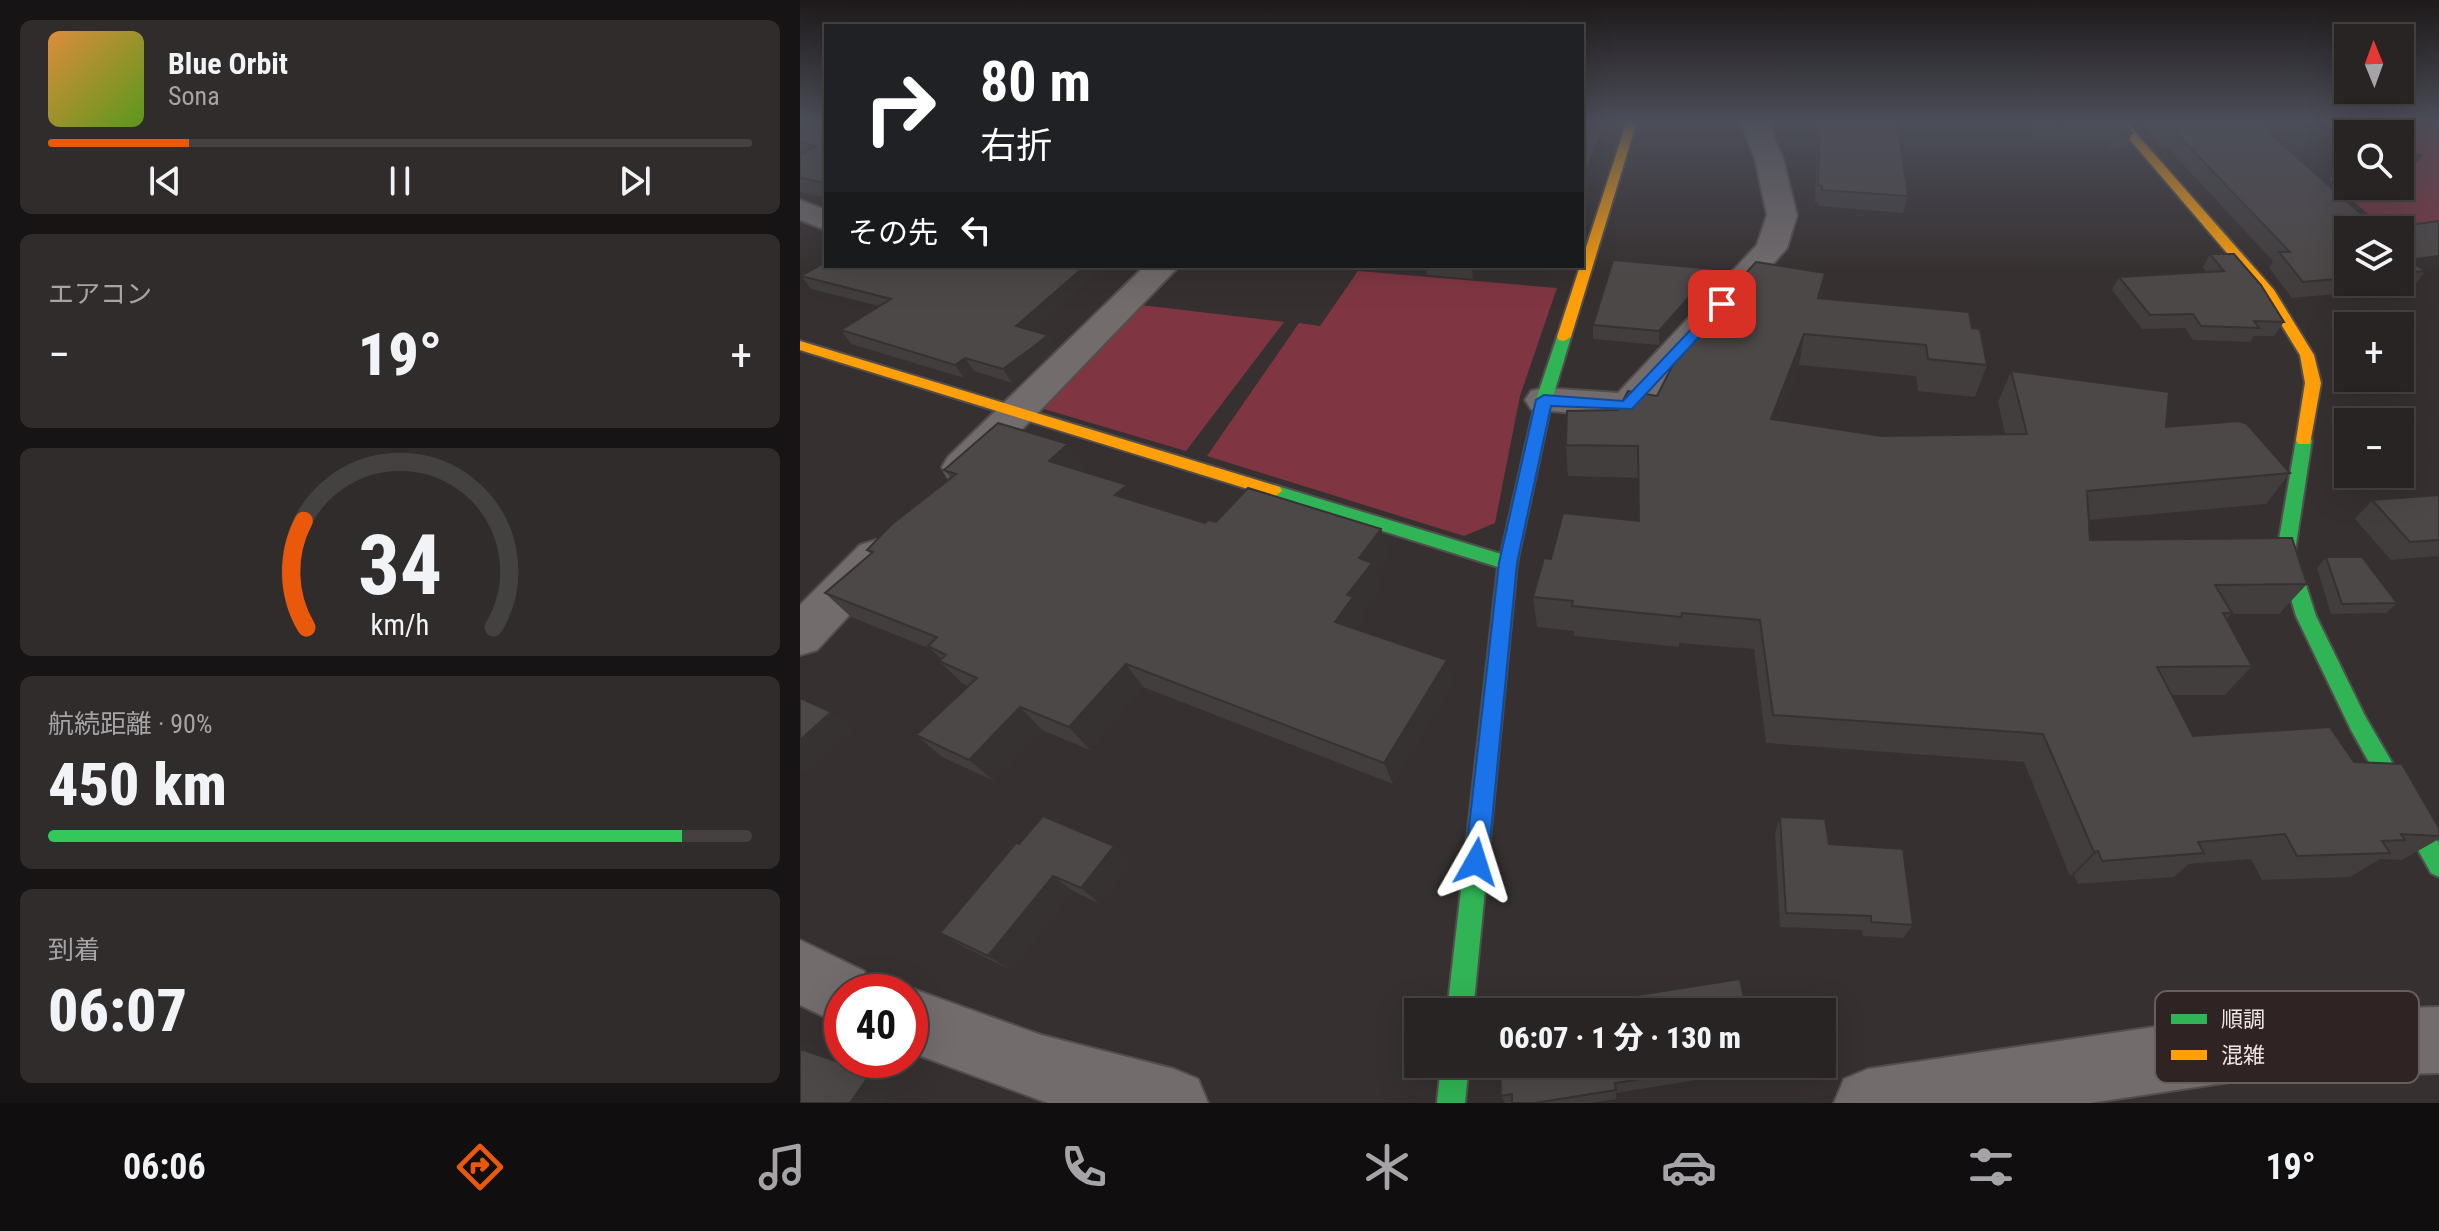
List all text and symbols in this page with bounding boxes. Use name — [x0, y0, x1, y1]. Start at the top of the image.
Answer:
north arrow — [2334, 24, 2414, 104]
map controls — [2334, 24, 2414, 488]
text: Blue Orbit — [168, 46, 288, 81]
text: 80 m — [980, 49, 1091, 115]
icon: right — [848, 56, 952, 160]
text: Sona — [168, 81, 220, 111]
button: search — [2334, 120, 2414, 200]
text: 右折 — [980, 125, 1052, 167]
icon: previous — [143, 159, 187, 203]
icon: pause — [378, 159, 422, 203]
icon: next — [613, 159, 657, 203]
icon: left — [954, 208, 998, 252]
text: その先 — [848, 215, 938, 250]
button: layers — [2334, 216, 2414, 296]
pin — [1688, 270, 1756, 338]
text: エアコン — [48, 279, 152, 309]
icon: arrive — [1700, 282, 1744, 326]
button: + — [2334, 312, 2414, 392]
text: 19° — [358, 319, 442, 390]
text: − — [48, 329, 70, 381]
text: + — [730, 329, 752, 381]
button: − — [2334, 408, 2414, 488]
text: 34 — [358, 516, 442, 613]
text: km/h — [371, 608, 429, 642]
text: 航続距離 · 90% — [48, 709, 212, 739]
text: 450 km — [48, 749, 227, 820]
position arrow — [1434, 820, 1518, 904]
text: 到着 — [48, 935, 100, 965]
speed limit sign: 40 — [824, 974, 928, 1078]
text: 06:07 — [48, 975, 187, 1046]
legend — [2155, 991, 2419, 1083]
text: 順調 — [2221, 1007, 2265, 1032]
text: 06:07 · 1 分 · 130 m — [1499, 1020, 1741, 1055]
text: 混雑 — [2221, 1043, 2265, 1068]
icon: directions — [452, 1139, 508, 1195]
icon: music — [754, 1139, 810, 1195]
icon: phone — [1056, 1139, 1112, 1195]
icon: climate — [1359, 1139, 1415, 1195]
icon: car — [1661, 1139, 1717, 1195]
icon: filters — [1963, 1139, 2019, 1195]
text: 06:06 — [123, 1146, 206, 1188]
text: 19° — [2265, 1146, 2316, 1188]

